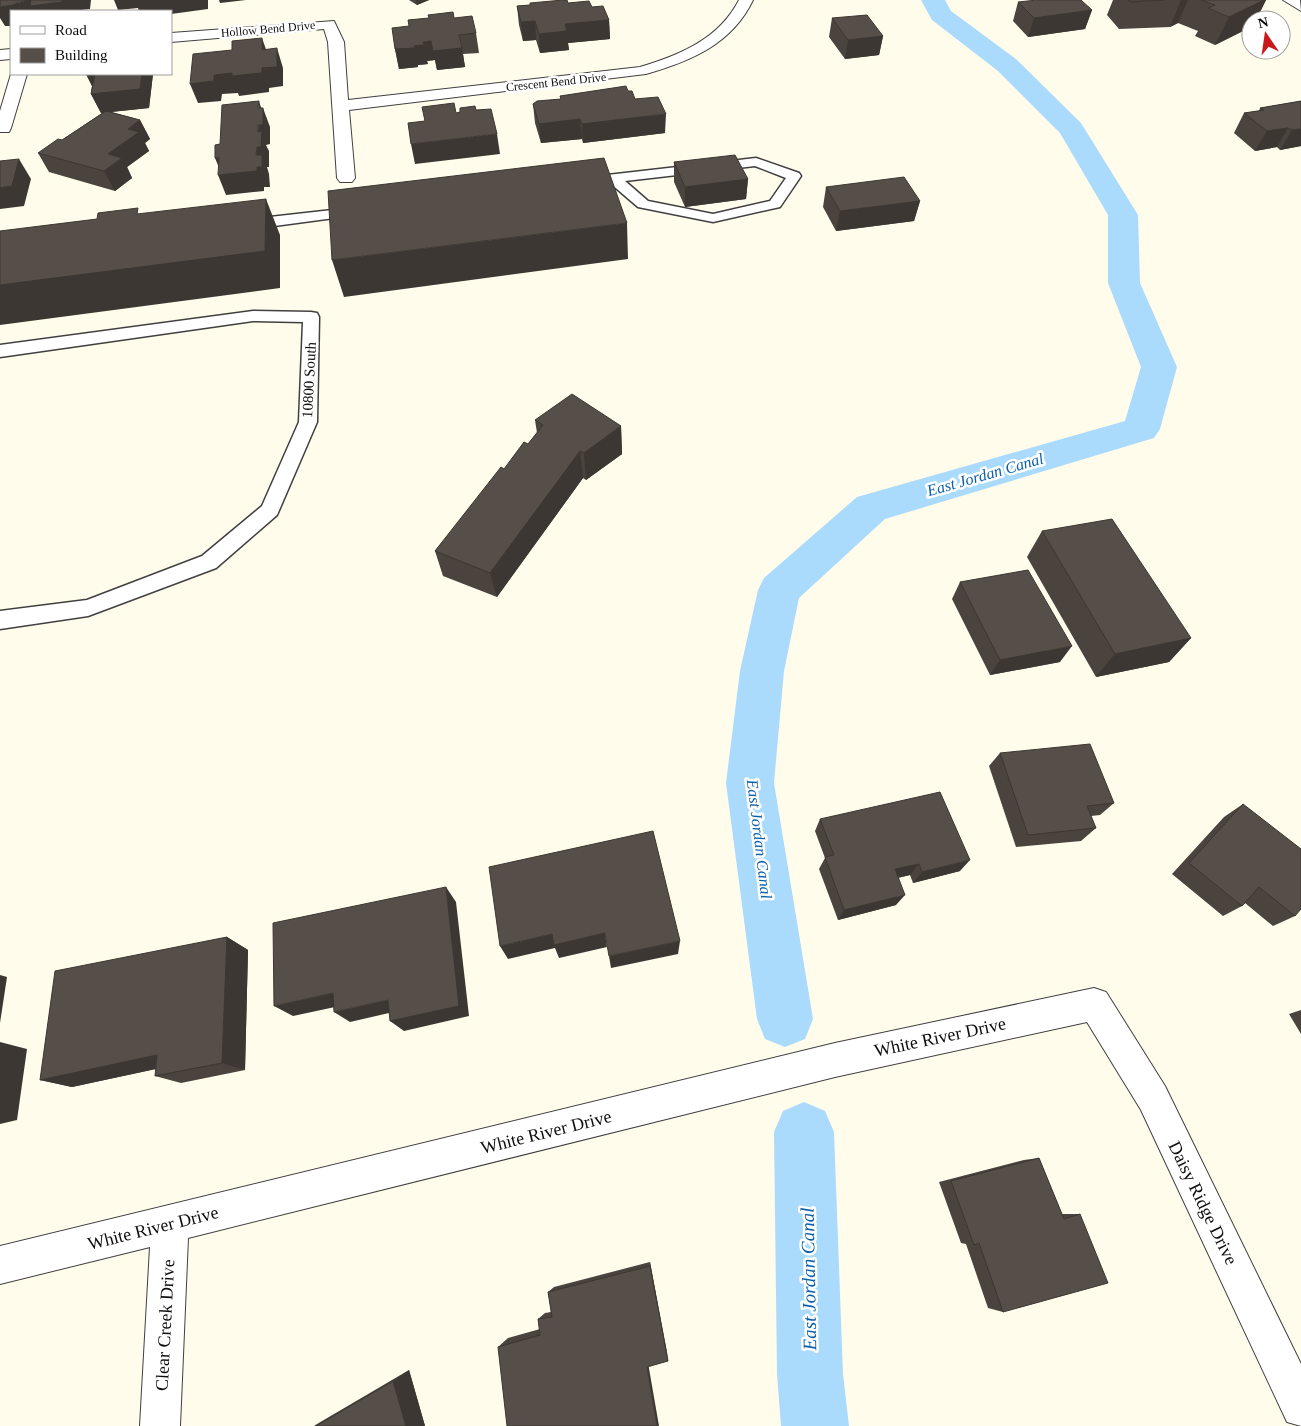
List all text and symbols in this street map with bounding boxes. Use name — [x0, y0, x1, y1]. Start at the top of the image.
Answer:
legend — [10, 10, 172, 75]
north arrow — [1241, 10, 1291, 60]
text: N — [1257, 14, 1270, 31]
street label: Hollow Bend Drive — [220, 18, 316, 40]
text: Road — [55, 22, 87, 38]
text: Building — [55, 47, 108, 63]
street label: Crescent Bend Drive — [505, 70, 607, 94]
street label: 10800 South — [299, 341, 319, 418]
water label: East Jordan Canal — [924, 450, 1046, 500]
water label: East Jordan Canal — [744, 777, 775, 900]
street label: White River Drive — [872, 1013, 1008, 1061]
street label: White River Drive — [479, 1106, 613, 1158]
street label: Daisy Ridge Drive — [1164, 1138, 1242, 1268]
street label: White River Drive — [86, 1202, 220, 1254]
water label: East Jordan Canal — [797, 1207, 820, 1352]
street label: Clear Creek Drive — [152, 1259, 178, 1391]

